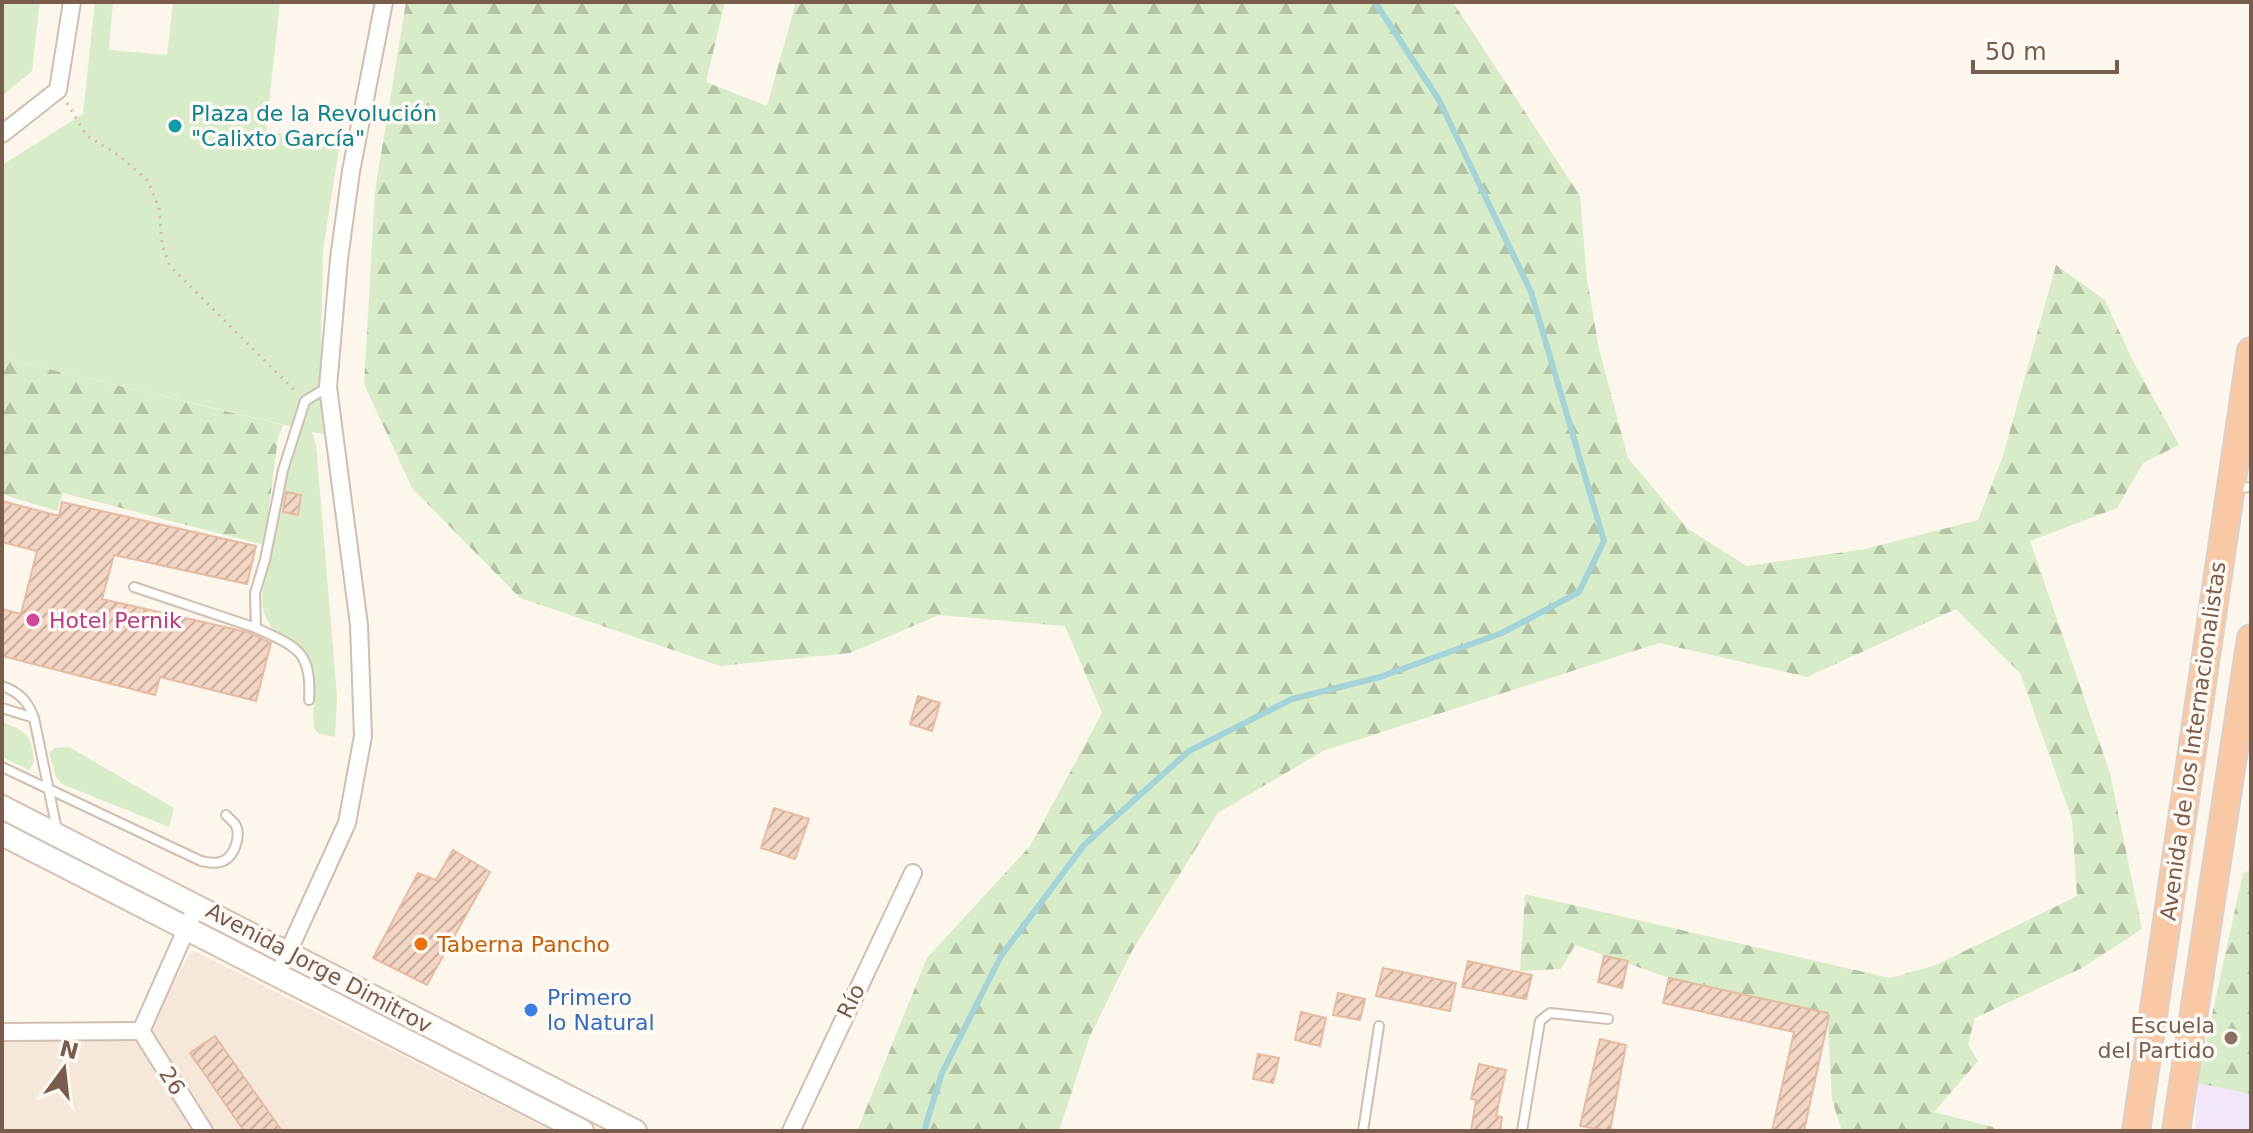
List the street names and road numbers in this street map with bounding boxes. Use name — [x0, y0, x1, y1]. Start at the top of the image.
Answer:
street label: Avenida de los Internacionalistas — [2155, 560, 2231, 922]
street label: Avenida Jorge Dimitrov — [202, 898, 436, 1038]
street label: Río — [832, 980, 870, 1022]
street label: 26 — [154, 1063, 190, 1099]

